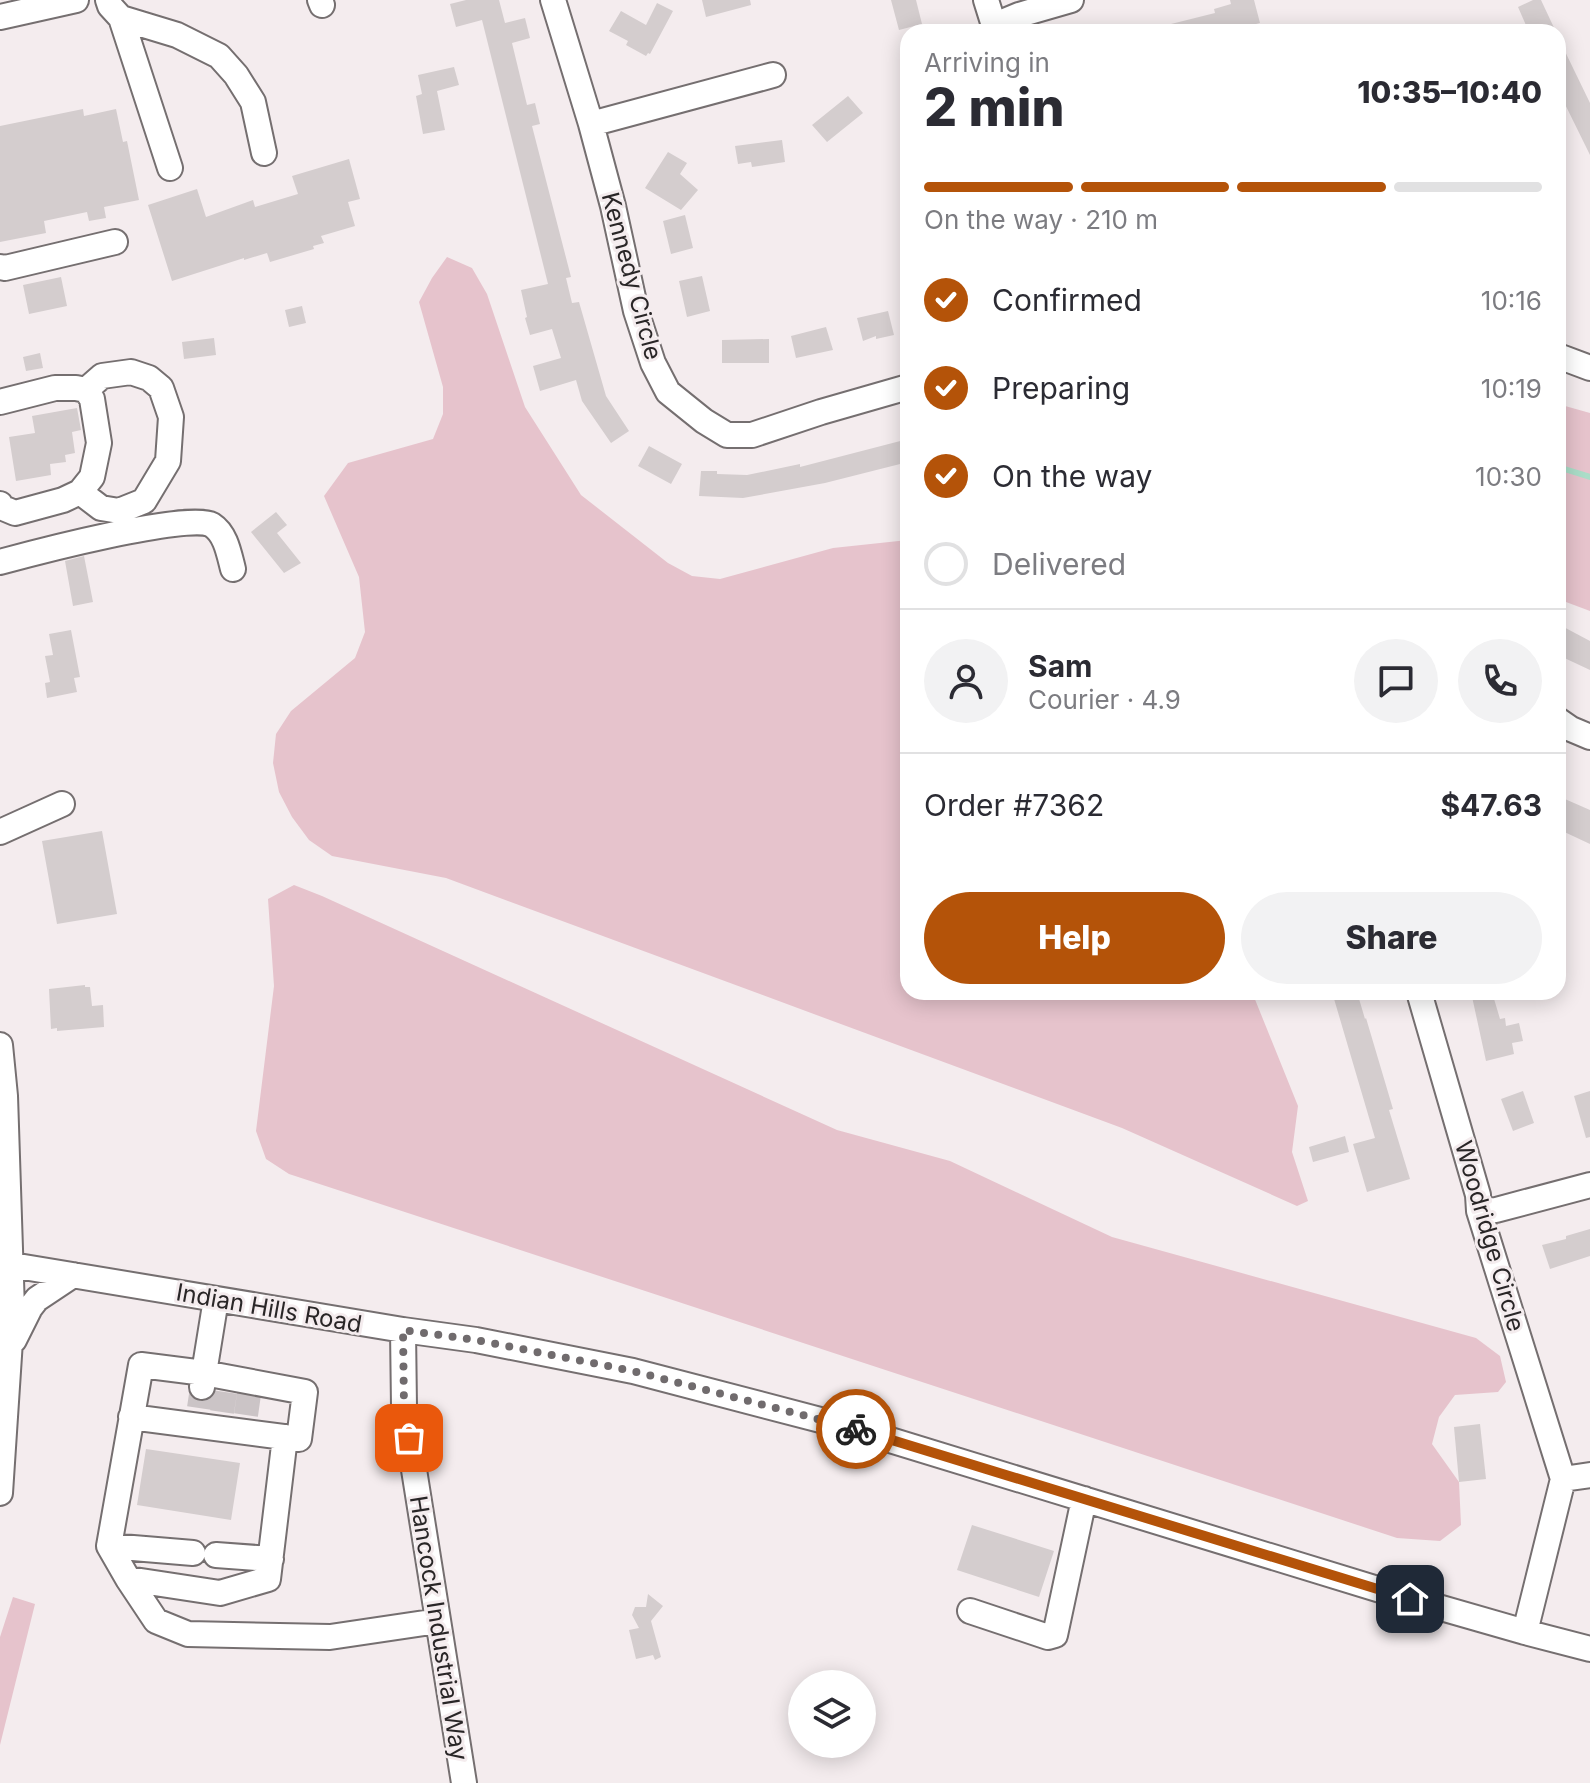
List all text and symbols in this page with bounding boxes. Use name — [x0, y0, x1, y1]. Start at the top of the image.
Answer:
text: Arriving in — [924, 47, 1050, 78]
text: 10:35–10:40 — [1357, 74, 1542, 110]
text: 2 min — [924, 76, 1065, 139]
street label: Kennedy Circle — [596, 189, 668, 363]
text: On the way · 210 m — [924, 204, 1158, 235]
icon: check — [924, 278, 968, 322]
text: Confirmed — [992, 282, 1142, 318]
text: 10:16 — [1481, 285, 1542, 316]
icon: check — [924, 366, 968, 410]
text: Preparing — [992, 370, 1130, 406]
text: 10:19 — [1481, 373, 1542, 404]
icon: check — [924, 454, 968, 498]
text: On the way — [992, 458, 1152, 494]
text: 10:30 — [1475, 461, 1542, 492]
text: Delivered — [992, 546, 1126, 582]
button: person — [924, 639, 1008, 723]
button: chat — [1354, 639, 1438, 723]
button: phone — [1458, 639, 1542, 723]
text: Sam — [1028, 648, 1092, 684]
text: Courier · 4.9 — [1028, 684, 1181, 715]
text: Order #7362 — [924, 787, 1104, 823]
text: $47.63 — [1440, 787, 1542, 823]
button: Help — [924, 892, 1225, 984]
button: Share — [1241, 892, 1542, 984]
street label: Woodridge Circle — [1449, 1137, 1531, 1335]
street label: Indian Hills Road — [174, 1277, 364, 1339]
courier — [816, 1389, 896, 1469]
pin — [375, 1404, 443, 1472]
icon: bike — [834, 1407, 878, 1451]
icon: bag — [387, 1416, 431, 1460]
street label: Hancock Industrial Way — [404, 1494, 474, 1762]
pin — [1376, 1565, 1444, 1633]
icon: home — [1388, 1577, 1432, 1621]
map controls — [788, 1670, 876, 1758]
button: layers — [788, 1670, 876, 1758]

